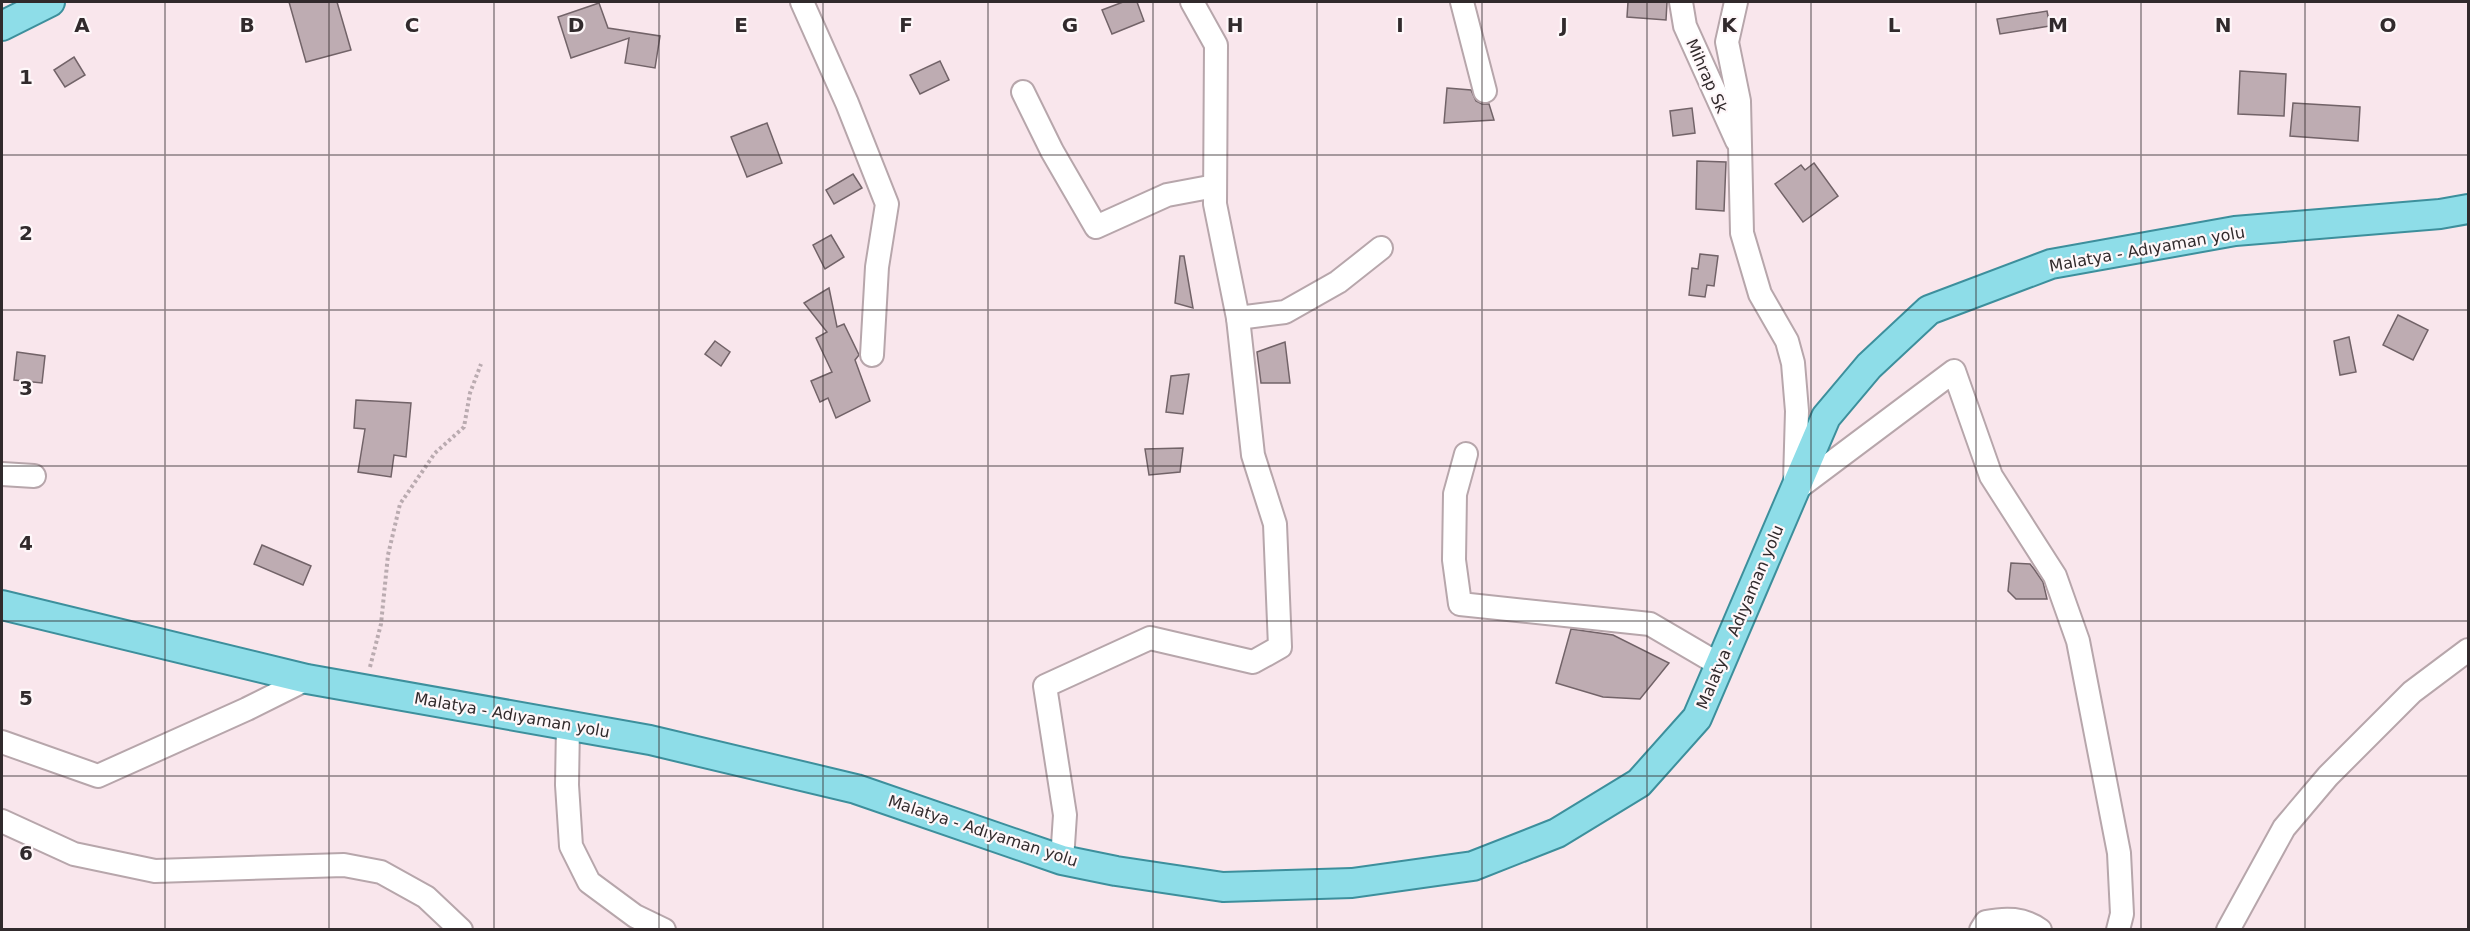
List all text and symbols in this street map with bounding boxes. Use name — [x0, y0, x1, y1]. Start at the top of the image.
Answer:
text: A — [74, 13, 90, 37]
text: B — [239, 13, 255, 37]
text: C — [405, 13, 419, 37]
text: D — [568, 13, 584, 37]
text: E — [734, 13, 748, 37]
text: F — [899, 13, 913, 37]
text: G — [1062, 13, 1078, 37]
text: H — [1227, 13, 1243, 37]
text: I — [1396, 13, 1404, 37]
text: J — [1558, 13, 1568, 37]
text: K — [1721, 13, 1738, 37]
text: L — [1888, 13, 1901, 37]
text: M — [2048, 13, 2068, 37]
text: N — [2215, 13, 2231, 37]
text: O — [2379, 13, 2397, 37]
street label: Mihrap Sk — [1682, 36, 1732, 117]
text: 1 — [19, 65, 33, 89]
text: 2 — [19, 221, 33, 245]
street label: Malatya - Adıyaman yolu — [2048, 222, 2246, 276]
text: 3 — [19, 376, 33, 400]
street label: Malatya - Adıyaman yolu — [1693, 522, 1787, 712]
text: 4 — [19, 531, 33, 555]
text: 5 — [19, 686, 33, 710]
street label: Malatya - Adıyaman yolu — [413, 688, 611, 742]
street label: Malatya - Adıyaman yolu — [886, 791, 1080, 871]
text: 6 — [19, 841, 33, 865]

